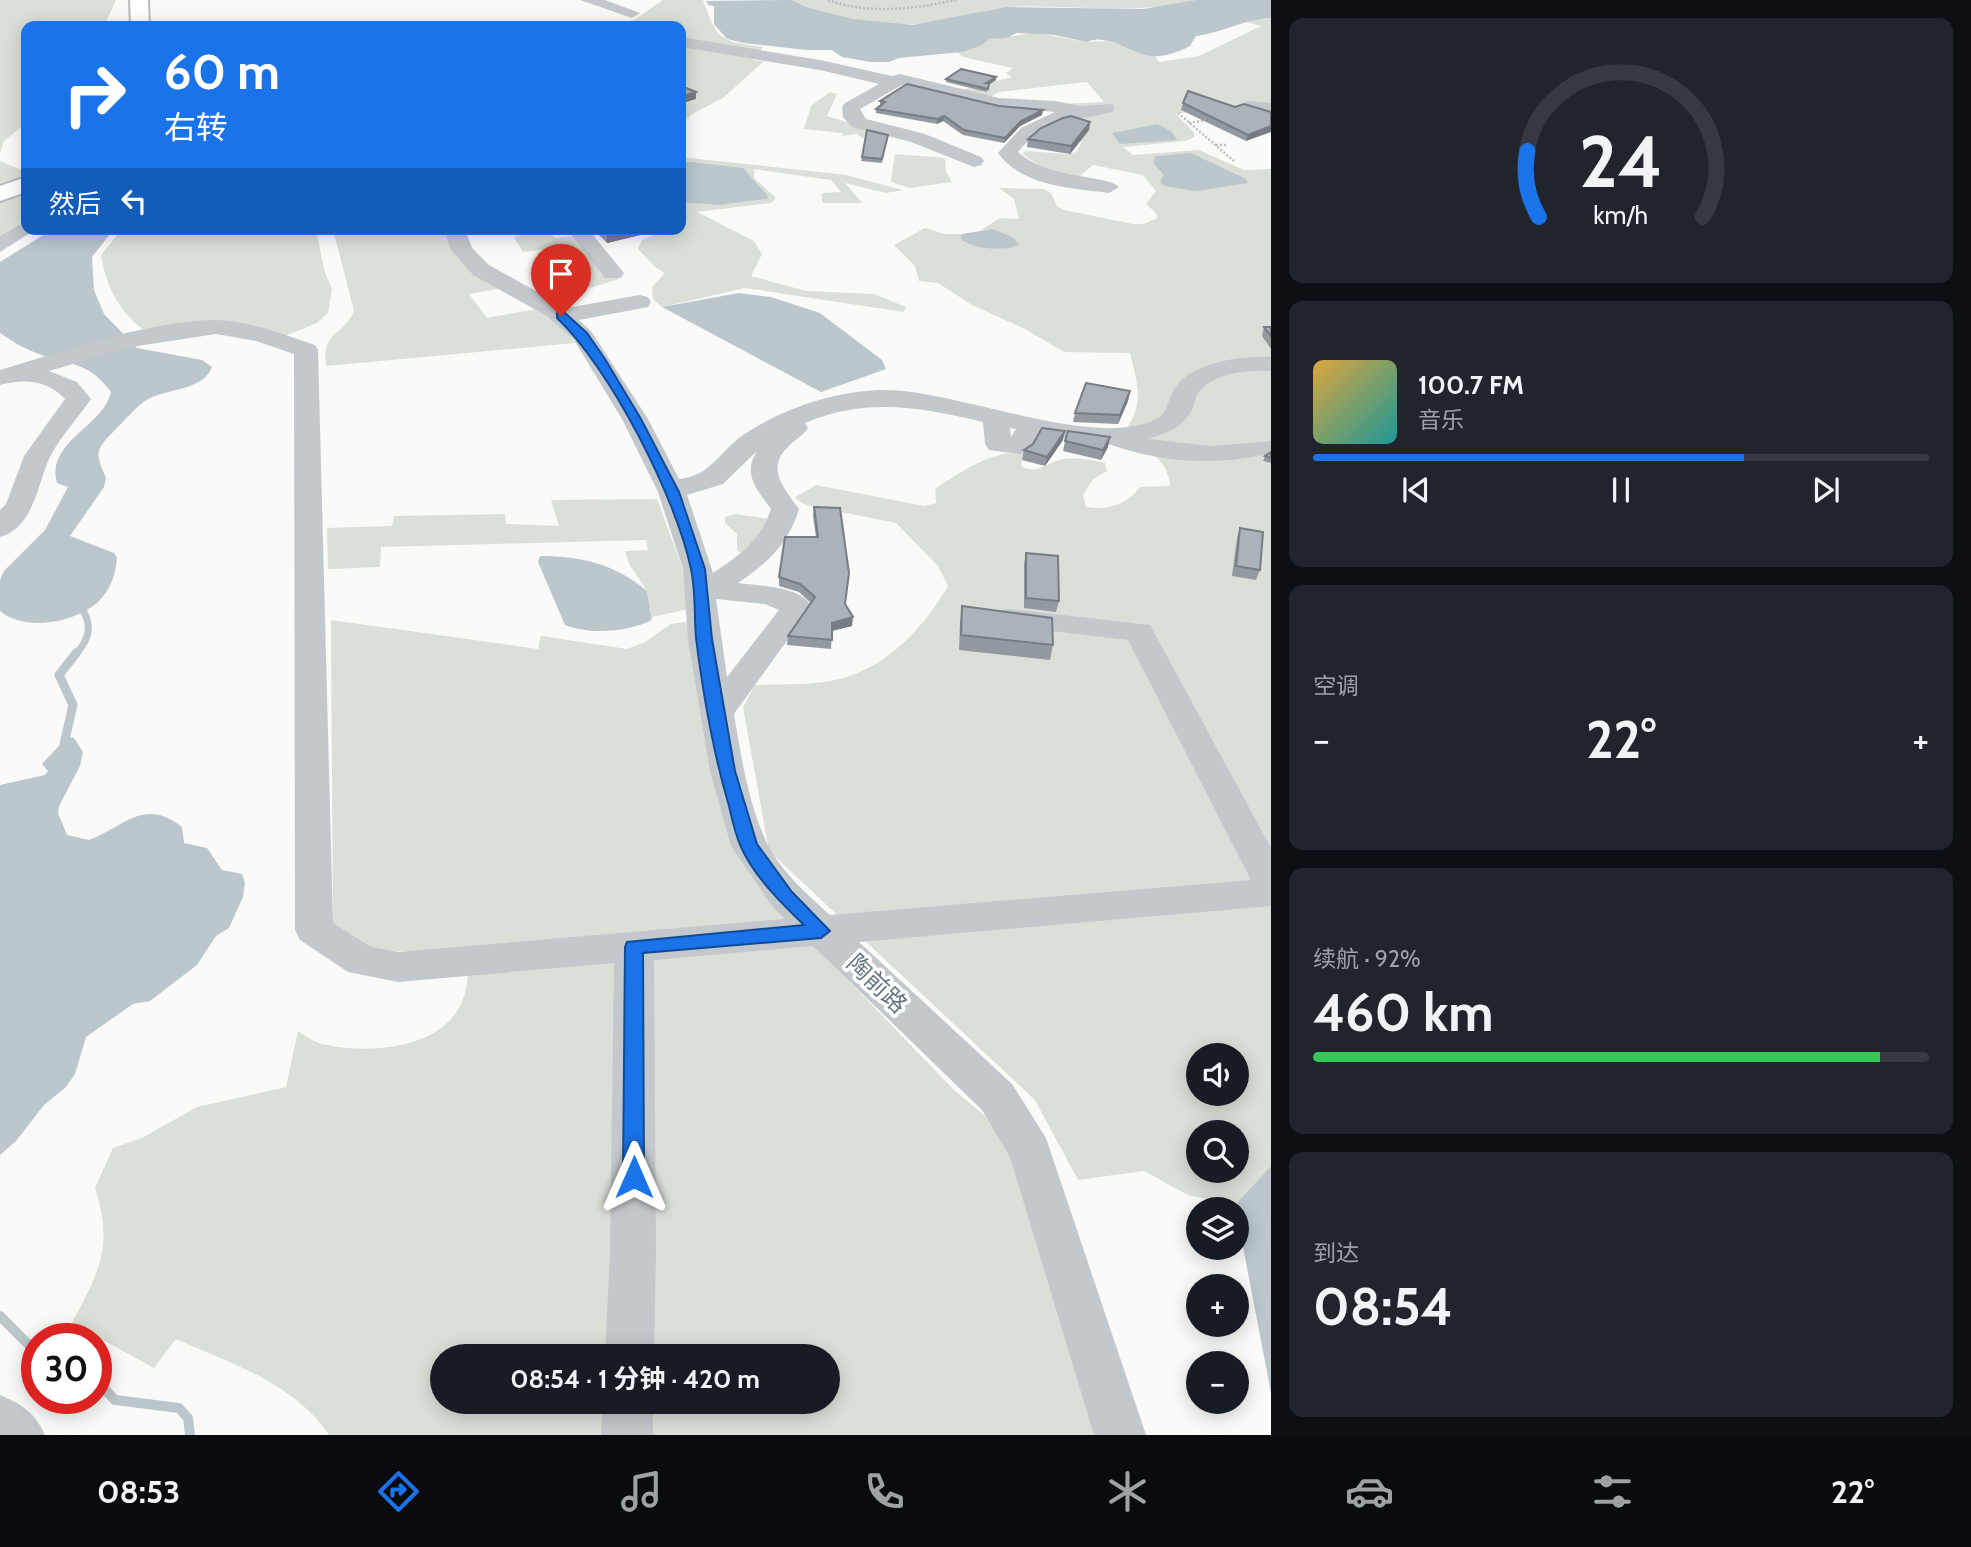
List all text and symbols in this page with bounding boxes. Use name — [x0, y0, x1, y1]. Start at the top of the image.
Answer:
text: 60 m — [164, 42, 280, 101]
icon: right — [49, 49, 140, 140]
text: 右转 — [164, 108, 228, 147]
text: 24 — [1579, 117, 1663, 205]
icon: left — [115, 182, 153, 220]
text: 然后 — [49, 188, 101, 220]
text: km/h — [1594, 200, 1648, 230]
pin — [531, 244, 591, 316]
icon: arrive — [542, 255, 580, 293]
text: 100.7 FM — [1418, 369, 1524, 401]
text: 音乐 — [1418, 406, 1464, 434]
icon: previous — [1397, 471, 1435, 509]
icon: pause — [1602, 471, 1640, 509]
icon: next — [1807, 471, 1845, 509]
text: 空调 — [1313, 672, 1359, 700]
text: 22° — [1586, 708, 1656, 771]
text: − — [1313, 716, 1330, 763]
text: + — [1912, 716, 1929, 763]
text: 续航 · 92% — [1313, 945, 1421, 973]
street label: 陶前路 — [841, 948, 913, 1019]
text: 460 km — [1313, 981, 1493, 1044]
map controls — [1186, 1043, 1249, 1414]
button: sound — [1186, 1043, 1249, 1106]
button: search — [1186, 1120, 1249, 1183]
position arrow — [597, 1140, 671, 1214]
button: layers — [1186, 1197, 1249, 1260]
text: 到达 — [1313, 1239, 1359, 1267]
button: + — [1186, 1274, 1249, 1337]
text: 08:54 — [1313, 1275, 1453, 1338]
speed limit sign: 30 — [21, 1323, 112, 1414]
button: − — [1186, 1351, 1249, 1414]
text: 08:54 · 1 分钟 · 420 m — [510, 1363, 760, 1395]
icon: directions — [374, 1467, 423, 1516]
icon: music — [617, 1467, 666, 1516]
icon: phone — [860, 1467, 909, 1516]
icon: climate — [1103, 1467, 1152, 1516]
icon: car — [1345, 1467, 1394, 1516]
icon: filters — [1588, 1467, 1637, 1516]
text: 08:53 — [97, 1472, 180, 1511]
text: 22° — [1831, 1472, 1874, 1511]

